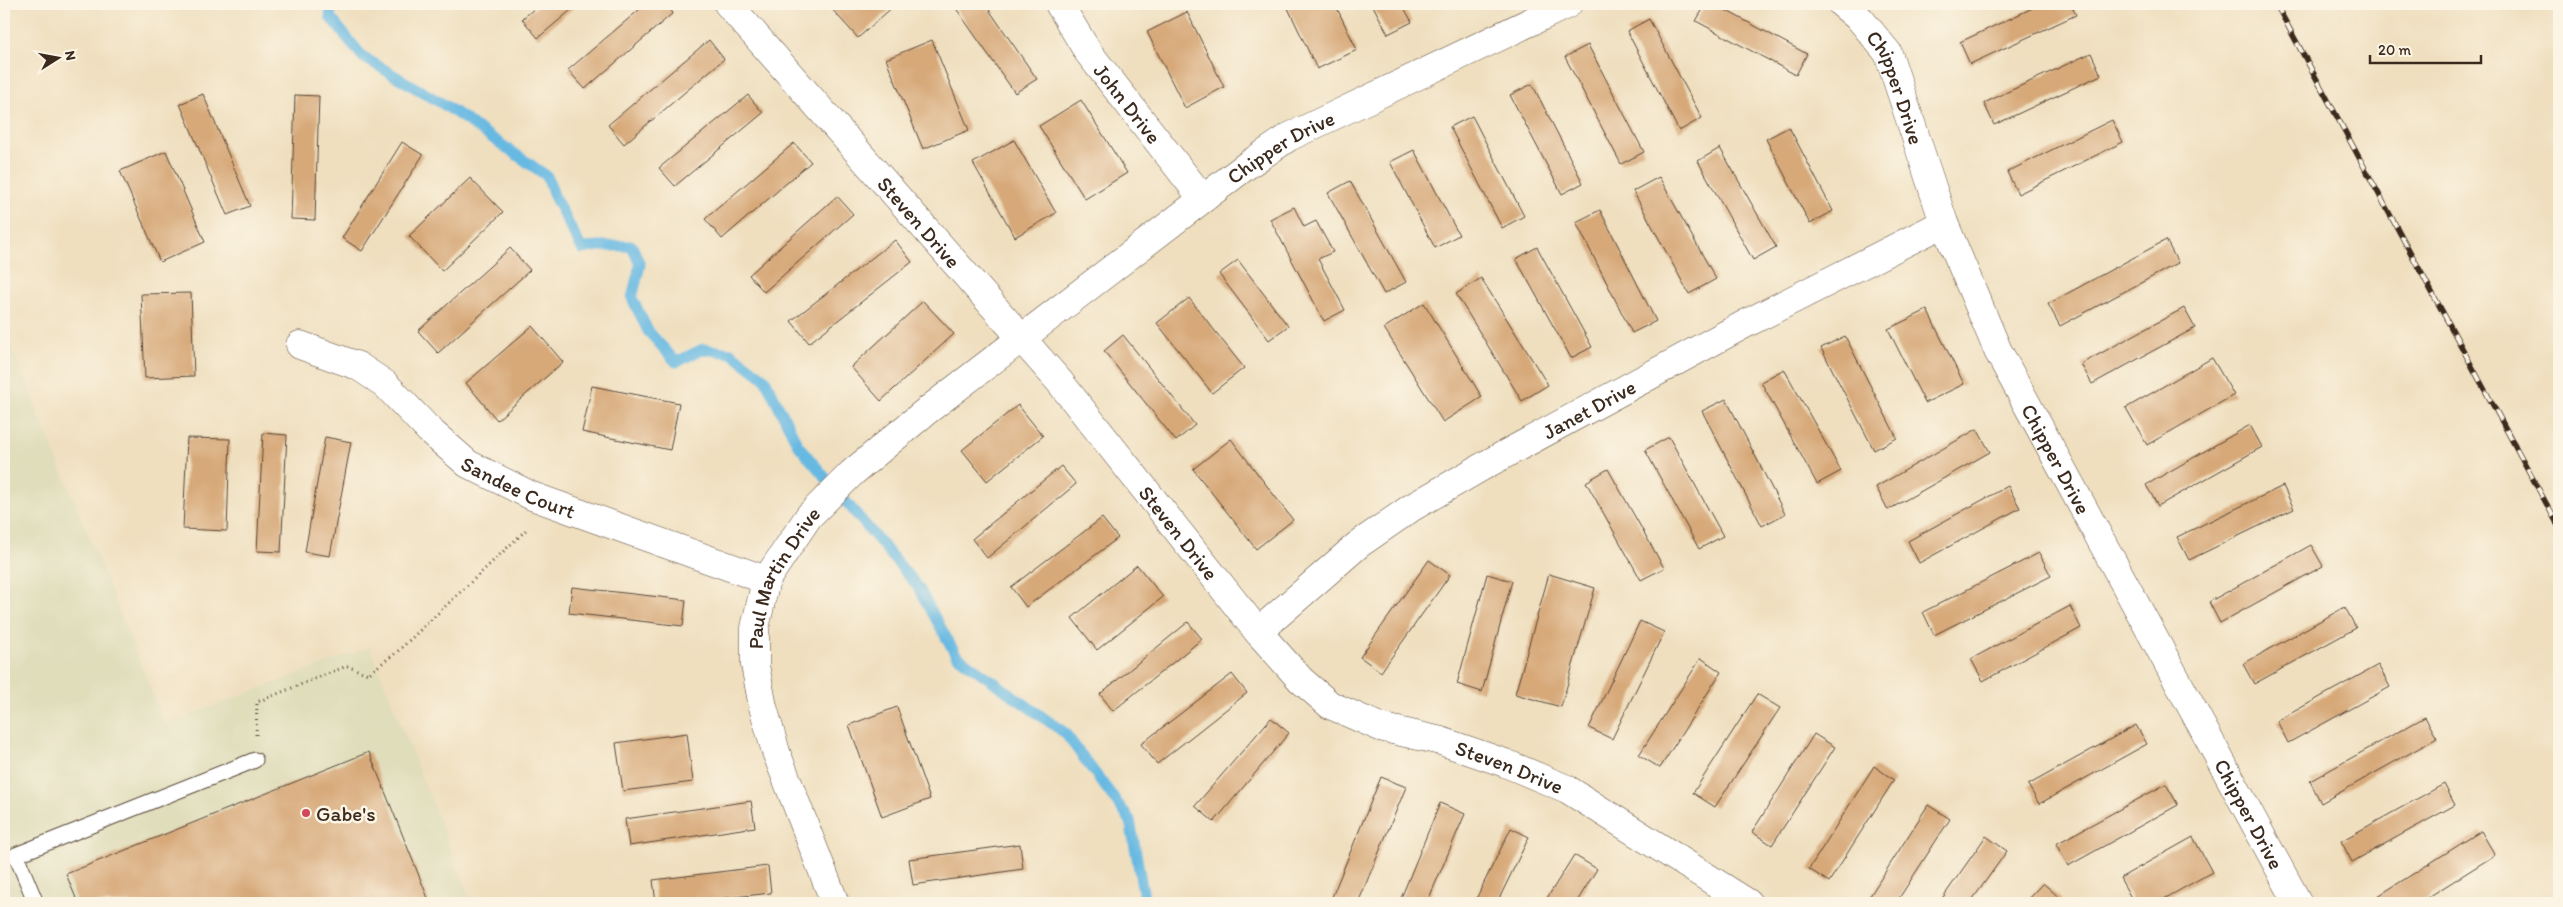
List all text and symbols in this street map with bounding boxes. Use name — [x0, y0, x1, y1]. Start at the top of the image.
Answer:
street label: Chipper Drive — [1862, 25, 1930, 147]
north arrow — [32, 32, 82, 82]
scale bar — [2370, 32, 2482, 64]
text: 20 m — [2378, 41, 2412, 59]
text: N — [61, 49, 80, 62]
street label: John Drive — [1089, 58, 1167, 148]
street label: Chipper Drive — [1222, 105, 1338, 189]
street label: Steven Drive — [873, 171, 966, 273]
street label: Janet Drive — [1538, 373, 1640, 444]
street label: Chipper Drive — [2017, 399, 2097, 518]
street label: Sandee Court — [457, 450, 579, 523]
street label: Steven Drive — [1134, 480, 1224, 585]
street label: Paul Martin Drive — [743, 500, 825, 649]
street label: Steven Drive — [1452, 734, 1567, 799]
street label: Chipper Drive — [2209, 754, 2290, 873]
place label: Gabe's — [316, 801, 376, 826]
marker: Gabe's — [300, 807, 312, 819]

